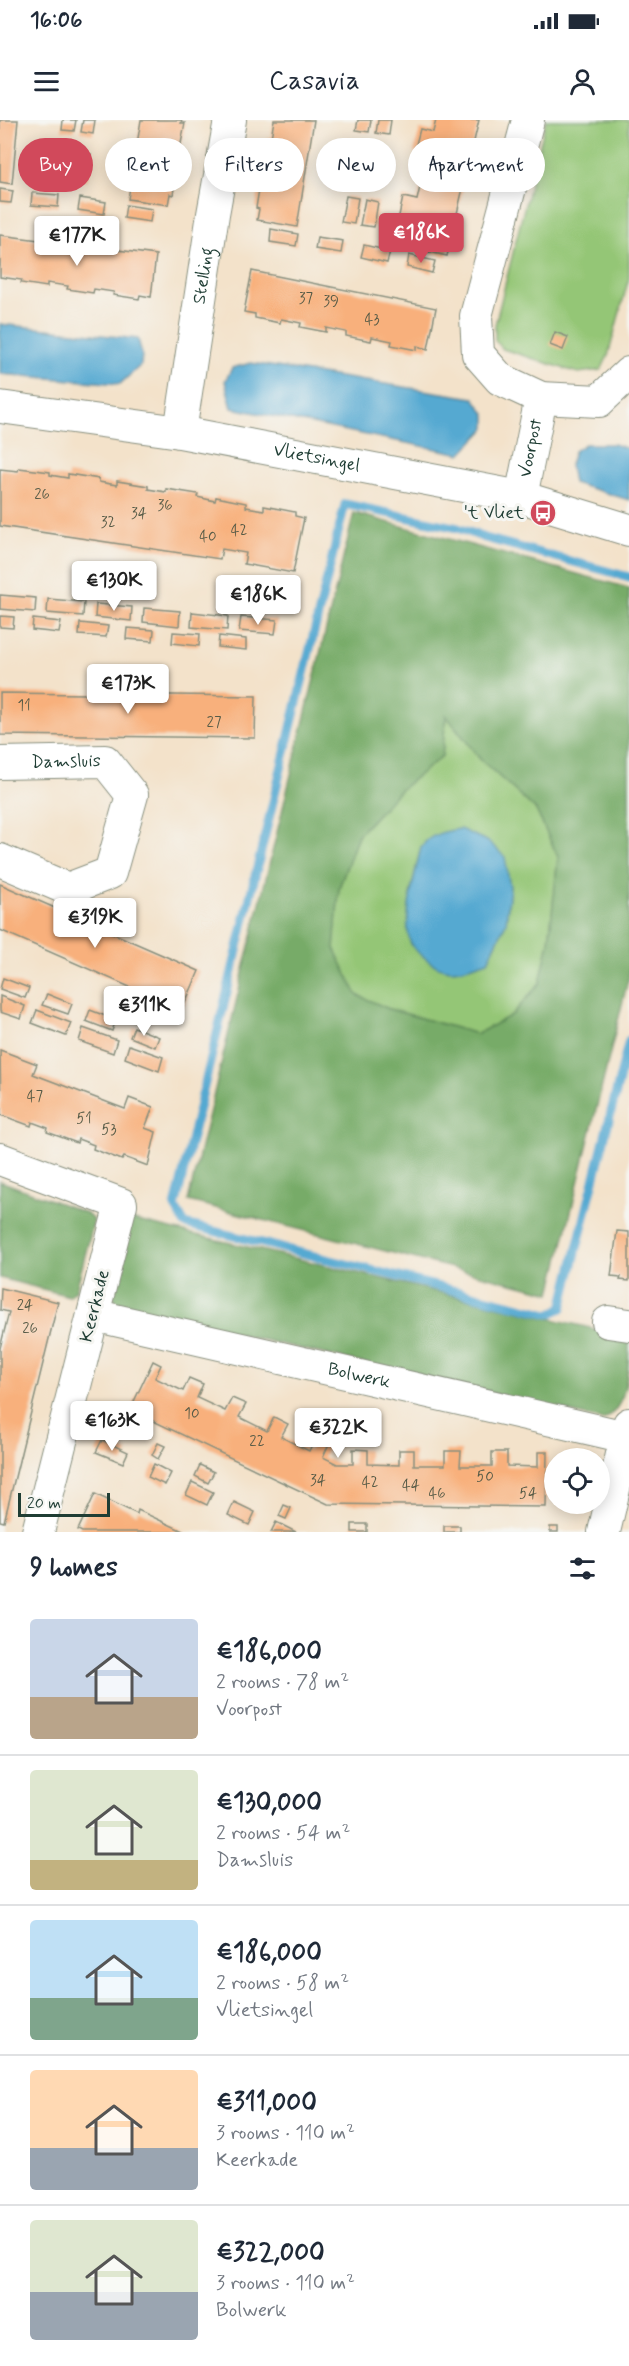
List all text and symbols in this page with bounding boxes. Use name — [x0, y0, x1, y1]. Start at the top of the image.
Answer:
text: 16:06 — [30, 7, 82, 35]
text: Casavia — [269, 64, 360, 99]
icon: menu — [30, 65, 63, 98]
icon: person — [566, 65, 599, 98]
chip: Buy — [18, 138, 93, 192]
chip: Rent — [105, 138, 192, 192]
chip: Filters — [204, 138, 304, 192]
chip: New — [316, 138, 396, 192]
chip: Apartment — [408, 138, 545, 192]
pin: €186K — [379, 213, 463, 264]
pin: €177K — [35, 216, 119, 267]
text: €186K — [393, 219, 449, 246]
text: €177K — [48, 222, 106, 249]
street label: Stelling — [188, 246, 222, 306]
house number: 37 — [299, 289, 314, 309]
house number: 39 — [323, 292, 339, 312]
house number: 43 — [364, 310, 380, 330]
street label: Voorpost — [513, 416, 549, 480]
street label: Vlietsingel — [272, 438, 362, 478]
house number: 26 — [34, 485, 50, 505]
house number: 36 — [157, 496, 173, 516]
bus stop icon: 't Vliet — [528, 498, 558, 528]
place label: 't Vliet — [464, 501, 524, 525]
house number: 34 — [131, 504, 147, 524]
house number: 32 — [101, 513, 115, 533]
house number: 42 — [231, 521, 247, 541]
house number: 40 — [199, 527, 217, 547]
pin: €130K — [72, 561, 156, 612]
text: €130K — [86, 567, 142, 594]
pin: €186K — [216, 575, 300, 626]
text: €186K — [230, 581, 286, 608]
pin: €173K — [86, 664, 170, 715]
text: €173K — [101, 670, 155, 697]
house number: 11 — [17, 696, 31, 716]
house number: 27 — [207, 713, 222, 733]
street label: Damsluis — [31, 749, 101, 774]
pin: €319K — [53, 898, 137, 949]
text: €319K — [67, 904, 123, 931]
pin: €311K — [102, 986, 186, 1037]
text: €311K — [118, 992, 170, 1019]
house number: 47 — [27, 1087, 44, 1107]
house number: 51 — [76, 1109, 92, 1129]
house number: 53 — [101, 1120, 117, 1140]
street label: Keerkade — [74, 1267, 116, 1345]
house number: 24 — [17, 1296, 33, 1316]
house number: 26 — [22, 1319, 38, 1339]
street label: Bolwerk — [325, 1357, 393, 1395]
pin: €163K — [70, 1401, 154, 1452]
house number: 10 — [184, 1404, 200, 1424]
text: €163K — [84, 1407, 140, 1434]
pin: €322K — [296, 1408, 380, 1459]
text: €322K — [309, 1414, 367, 1441]
house number: 22 — [249, 1432, 265, 1452]
map controls — [544, 1448, 610, 1514]
button: locate — [544, 1448, 610, 1514]
house number: 50 — [476, 1467, 494, 1487]
house number: 34 — [310, 1471, 326, 1491]
house number: 42 — [362, 1473, 378, 1493]
house number: 44 — [402, 1476, 420, 1496]
house number: 46 — [428, 1484, 446, 1504]
house number: 54 — [519, 1484, 537, 1504]
scale bar — [18, 1490, 110, 1518]
text: 20 m — [27, 1493, 61, 1514]
text: 9 homes — [30, 1551, 118, 1585]
icon: filters — [566, 1552, 599, 1585]
text: €186,000 — [216, 1635, 322, 1669]
icon: home — [78, 1643, 150, 1715]
text: 2 rooms · 78 m² — [216, 1669, 349, 1696]
text: Voorpost — [216, 1696, 282, 1723]
text: €130,000 — [216, 1786, 322, 1820]
icon: home — [78, 1794, 150, 1866]
text: 2 rooms · 54 m² — [216, 1820, 350, 1847]
text: Damsluis — [216, 1847, 293, 1874]
text: €186,000 — [216, 1936, 322, 1970]
icon: home — [78, 1944, 150, 2016]
text: 2 rooms · 58 m² — [216, 1970, 349, 1997]
text: Vlietsingel — [216, 1997, 313, 2024]
text: €311,000 — [216, 2086, 317, 2120]
icon: home — [78, 2094, 150, 2166]
text: 3 rooms · 110 m² — [216, 2120, 355, 2147]
text: Keerkade — [216, 2147, 298, 2174]
text: €322,000 — [216, 2236, 325, 2270]
icon: home — [78, 2244, 150, 2316]
text: 3 rooms · 110 m² — [216, 2270, 355, 2297]
text: Bolwerk — [216, 2297, 287, 2324]

